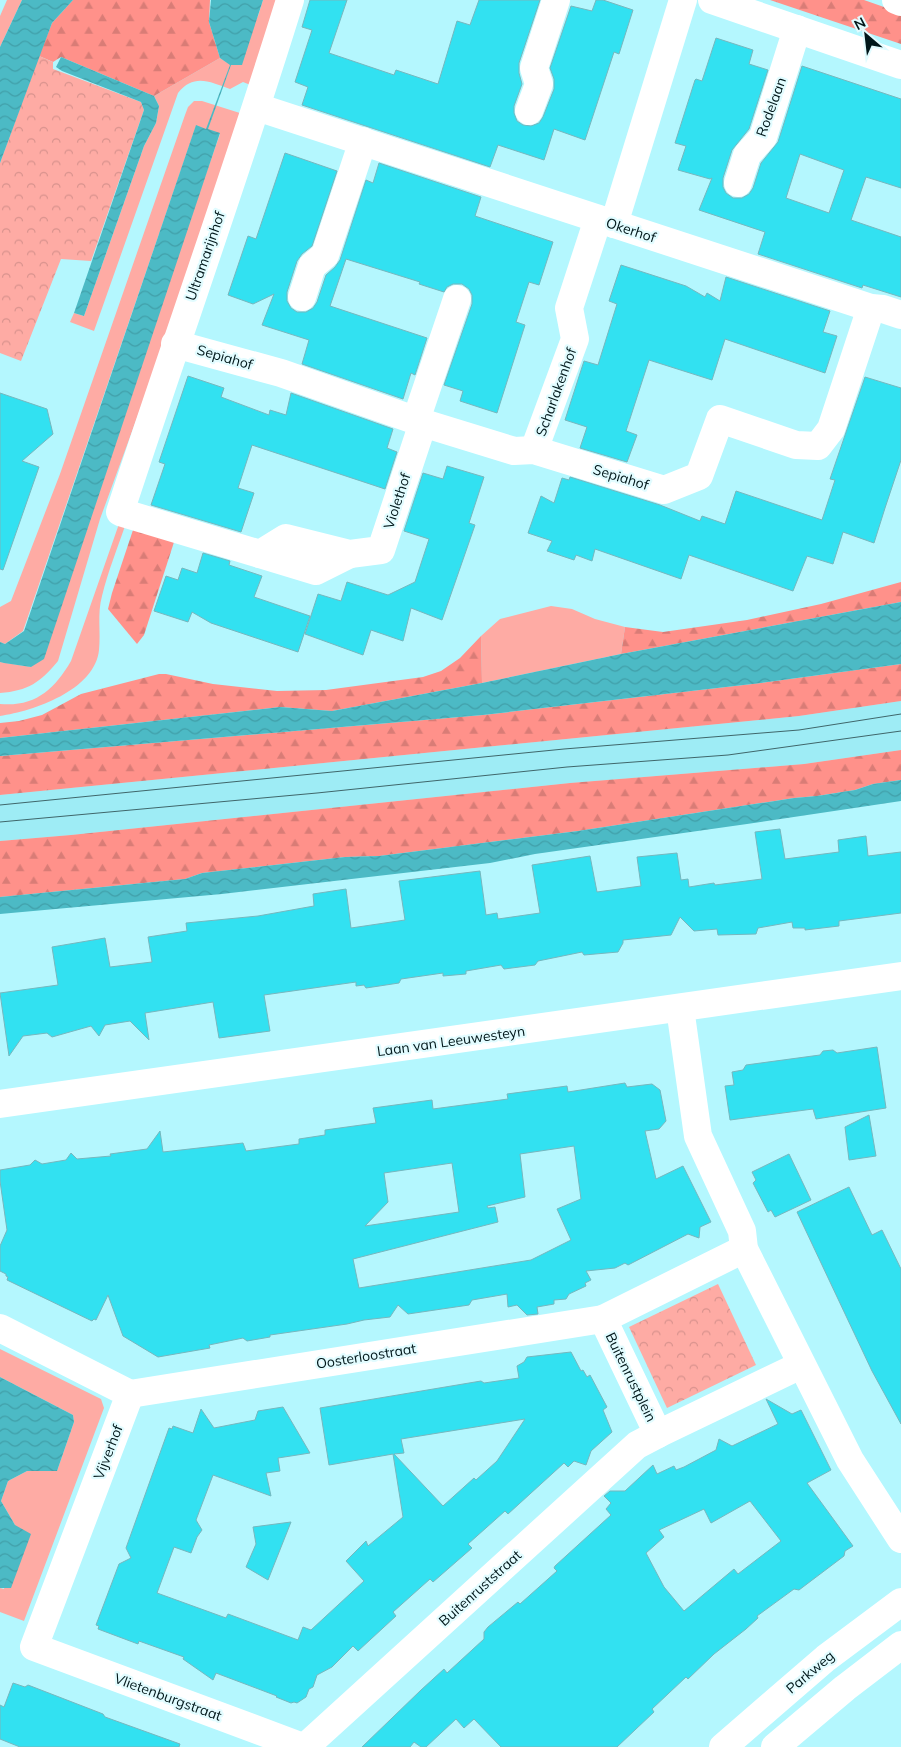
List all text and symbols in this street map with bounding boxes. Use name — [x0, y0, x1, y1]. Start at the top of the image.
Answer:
north arrow — [841, 10, 891, 60]
text: N — [851, 13, 869, 34]
street label: Rodelaan — [752, 75, 790, 139]
street label: Ultramarijnhof — [181, 209, 229, 303]
street label: Okerhof — [604, 213, 658, 247]
street label: Sepiahof — [195, 340, 255, 374]
street label: Scharlakenhof — [532, 345, 580, 439]
street label: Sepiahof — [591, 460, 651, 494]
street label: Violethof — [380, 470, 415, 531]
street label: Laan van Leeuwesteyn — [376, 1022, 526, 1060]
street label: Buitenrustplein — [602, 1329, 660, 1425]
street label: Oosterloostraat — [315, 1339, 417, 1373]
street label: Vijverhof — [89, 1422, 127, 1482]
street label: Buitenruststraat — [435, 1546, 525, 1630]
street label: Parkweg — [782, 1647, 838, 1697]
street label: Vlietenburgstraat — [112, 1669, 224, 1725]

